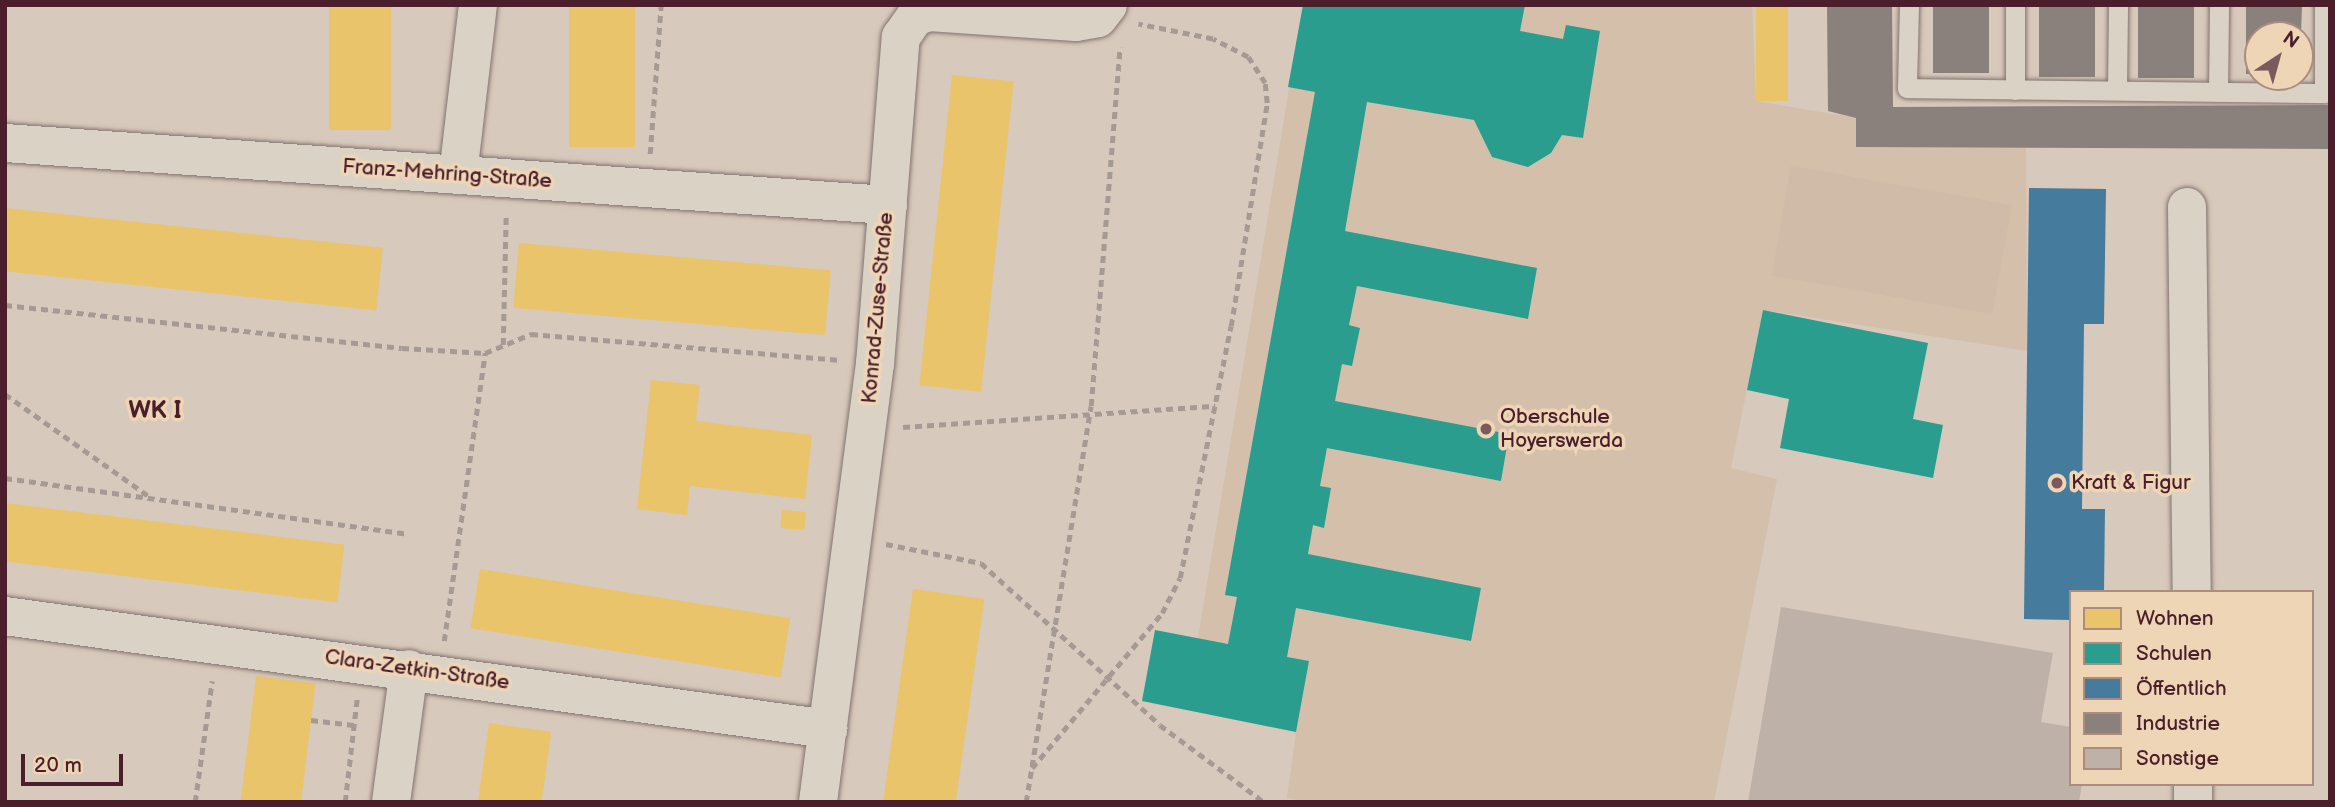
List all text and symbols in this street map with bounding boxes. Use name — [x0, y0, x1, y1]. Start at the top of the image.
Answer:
north arrow — [2244, 21, 2314, 91]
text: N — [2278, 27, 2303, 54]
street label: Franz-Mehring-Straße — [341, 154, 553, 194]
street label: Konrad-Zuse-Straße — [857, 211, 899, 405]
district label: WK I — [128, 397, 182, 425]
place label: Oberschule Hoyerswerda — [1500, 404, 1623, 454]
marker: Oberschule Hoyerswerda — [1478, 421, 1494, 437]
place label: Kraft & Figur — [2071, 470, 2191, 496]
marker: Kraft & Figur — [2049, 475, 2065, 491]
legend — [2069, 590, 2314, 786]
text: Wohnen — [2136, 606, 2214, 631]
text: Schulen — [2136, 641, 2212, 666]
street label: Clara-Zetkin-Straße — [323, 645, 511, 695]
text: Öffentlich — [2136, 676, 2227, 701]
text: Industrie — [2136, 711, 2220, 736]
scale bar — [24, 740, 126, 784]
text: Sonstige — [2136, 746, 2219, 771]
text: 20 m — [34, 753, 82, 778]

